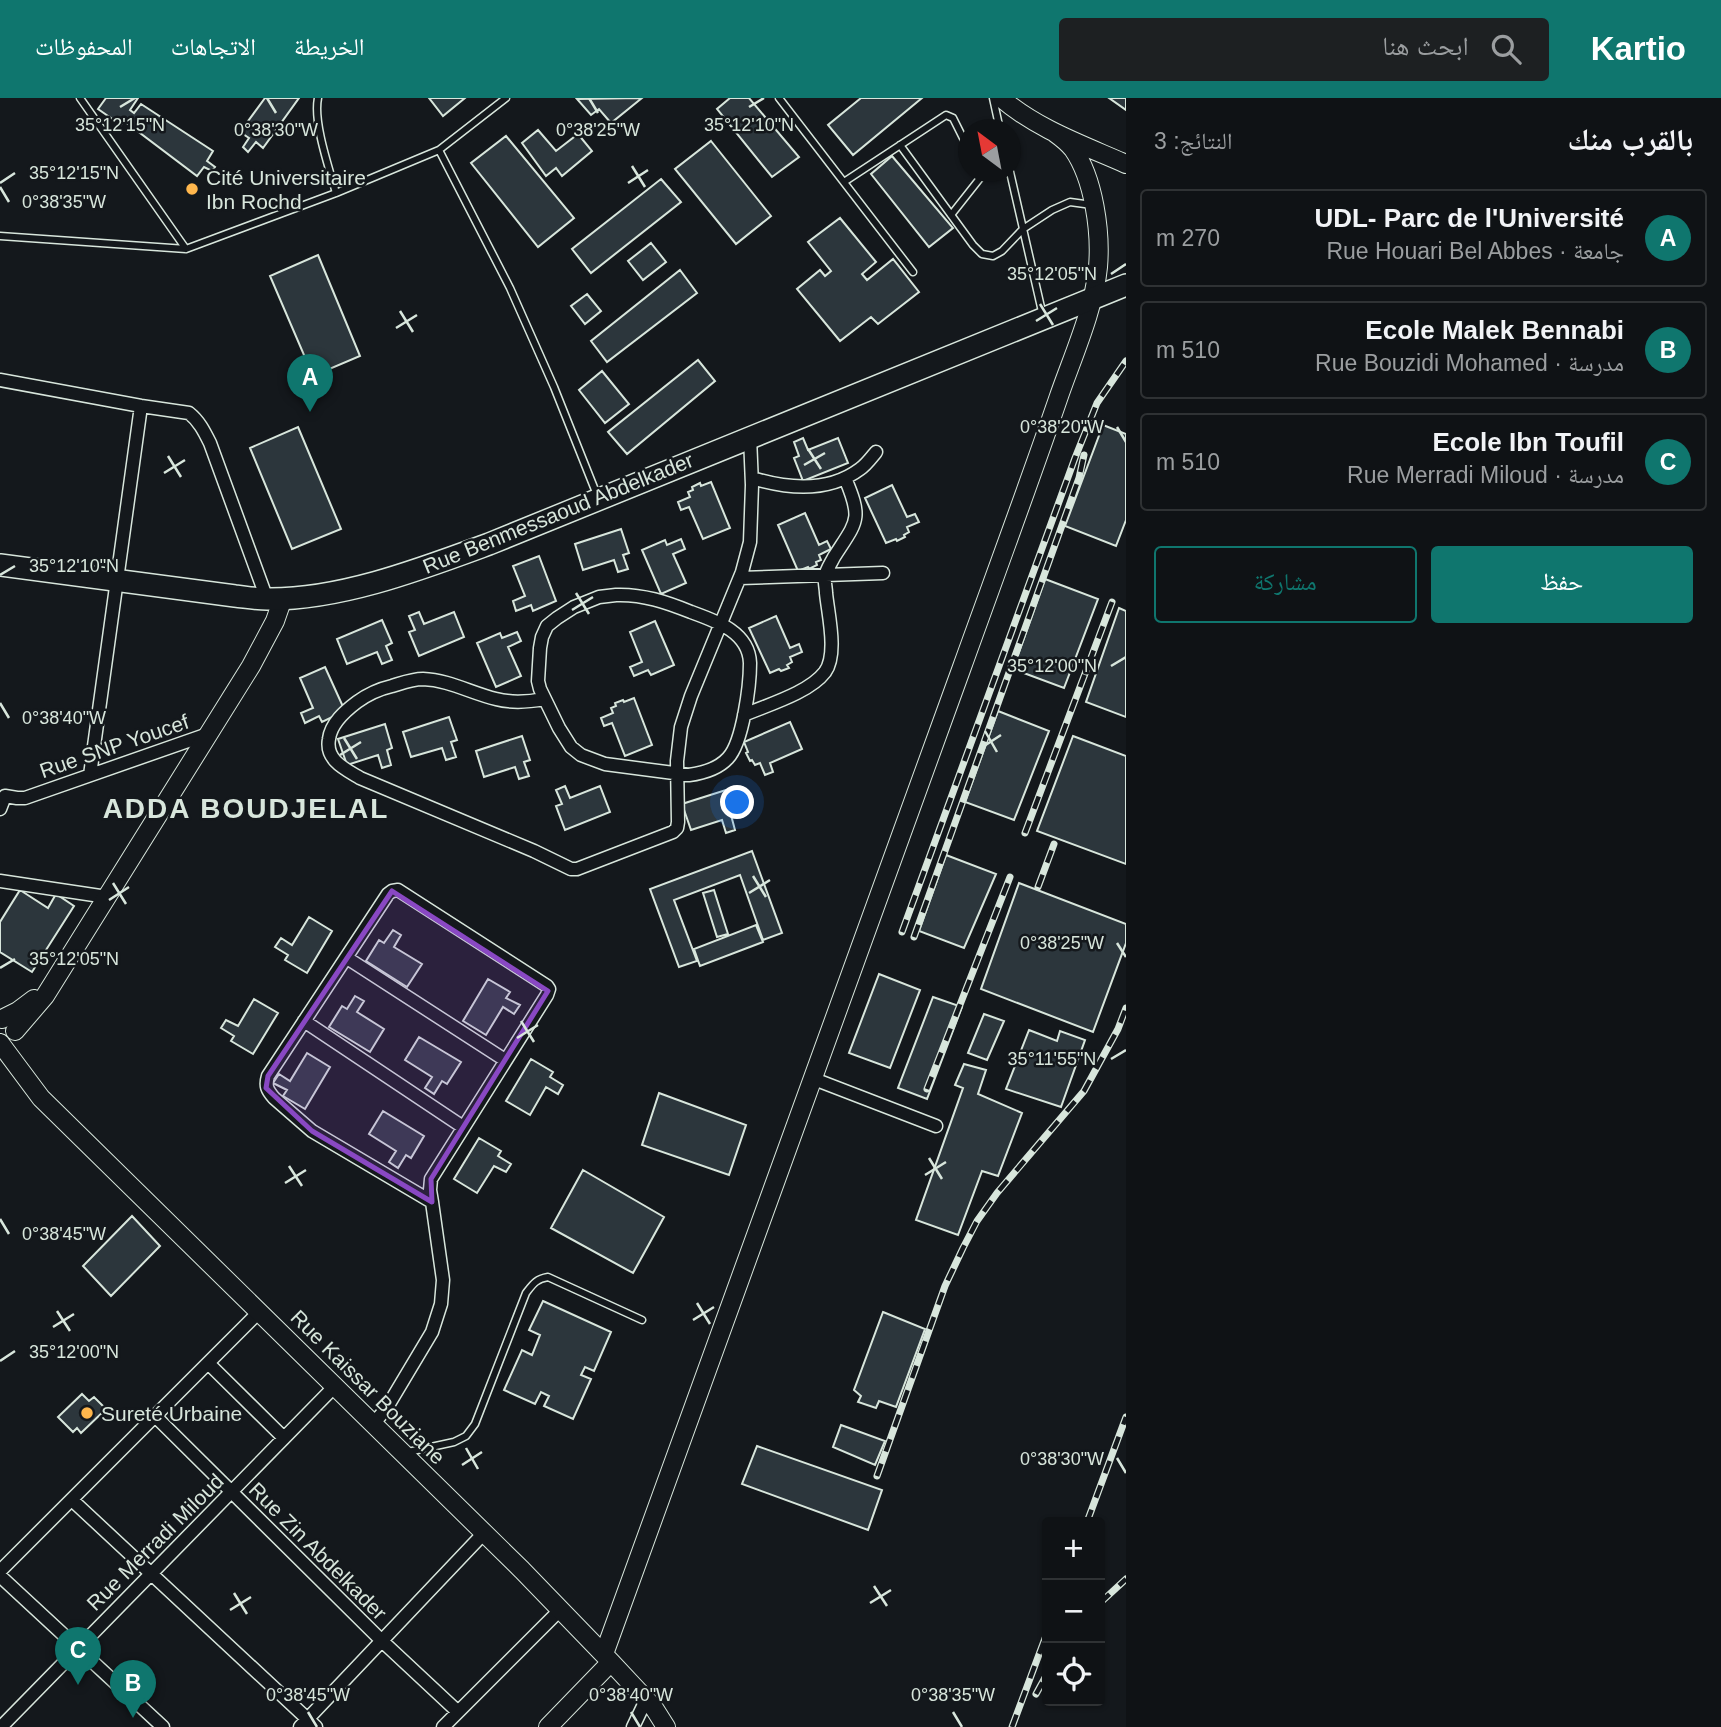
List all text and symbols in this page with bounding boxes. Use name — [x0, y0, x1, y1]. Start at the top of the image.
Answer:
search box — [1059, 18, 1549, 81]
icon: search — [1487, 30, 1525, 68]
text: Kartio — [1591, 30, 1686, 67]
text: ابحث هنا — [1382, 31, 1469, 61]
text: المحفوظات — [35, 33, 133, 60]
text: الاتجاهات — [171, 33, 256, 60]
text: الخريطة — [294, 33, 365, 60]
text: 35°12'15"N — [75, 115, 165, 135]
text: 35°12'10"N — [704, 115, 794, 135]
north arrow — [958, 119, 1021, 182]
text: 0°38'30"W — [234, 120, 318, 140]
text: 0°38'25"W — [556, 120, 640, 140]
text: بالقرب منك — [1568, 123, 1693, 156]
text: النتائج: 3 — [1154, 128, 1232, 154]
text: 35°12'15"N — [29, 163, 119, 183]
place label: Cité Universitaire Ibn Rochd — [206, 166, 366, 213]
marker: Cité Universitaire Ibn Rochd — [184, 181, 200, 197]
text: 0°38'35"W — [22, 192, 106, 212]
text: UDL- Parc de l'Université — [1314, 203, 1624, 233]
text: 270 m — [1156, 225, 1220, 251]
text: A — [1660, 225, 1676, 251]
text: جامعة · Rue Houari Bel Abbes — [1326, 238, 1624, 264]
text: 35°12'05"N — [1007, 264, 1097, 284]
text: Ecole Malek Bennabi — [1365, 315, 1624, 345]
text: 510 m — [1156, 337, 1220, 363]
text: B — [1660, 337, 1676, 363]
text: مدرسة · Rue Bouzidi Mohamed — [1315, 350, 1624, 376]
pin: A — [287, 354, 333, 412]
text: 0°38'20"W — [1020, 417, 1104, 437]
text: Ecole Ibn Toufil — [1432, 427, 1624, 457]
street label: Rue Benmessaoud Abdelkader — [419, 448, 697, 578]
text: 510 m — [1156, 449, 1220, 475]
text: C — [1660, 449, 1676, 475]
text: مدرسة · Rue Merradi Miloud — [1347, 462, 1624, 488]
button: مشاركة — [1154, 546, 1417, 623]
button: حفظ — [1431, 546, 1693, 623]
text: 35°12'10"N — [29, 556, 119, 576]
text: 35°12'00"N — [1007, 656, 1097, 676]
text: 0°38'40"W — [22, 708, 106, 728]
street label: Rue SNP Youcef — [36, 710, 192, 782]
your location — [720, 785, 754, 819]
district label: ADDA BOUDJELAL — [103, 793, 389, 824]
text: 0°38'25"W — [1020, 933, 1104, 953]
text: 35°12'05"N — [29, 949, 119, 969]
text: 35°11'55"N — [1008, 1049, 1096, 1069]
text: 0°38'45"W — [22, 1224, 106, 1244]
street label: Rue Kaissar Bouziane — [286, 1305, 450, 1469]
text: 35°12'00"N — [29, 1342, 119, 1362]
place label: Sureté Urbaine — [101, 1402, 242, 1425]
marker: Sureté Urbaine — [79, 1405, 95, 1421]
text: 0°38'30"W — [1020, 1449, 1104, 1469]
street label: Rue Merradi Miloud — [82, 1469, 228, 1615]
street label: Rue Zin Abdelkader — [245, 1478, 391, 1624]
map controls — [1042, 1517, 1105, 1706]
button: + — [1042, 1517, 1105, 1580]
button: − — [1042, 1580, 1105, 1643]
pin: C — [55, 1627, 101, 1685]
button: locate — [1042, 1643, 1105, 1706]
pin: B — [110, 1660, 156, 1718]
text: 0°38'45"W — [266, 1685, 350, 1705]
text: 0°38'40"W — [589, 1685, 673, 1705]
text: 0°38'35"W — [911, 1685, 995, 1705]

